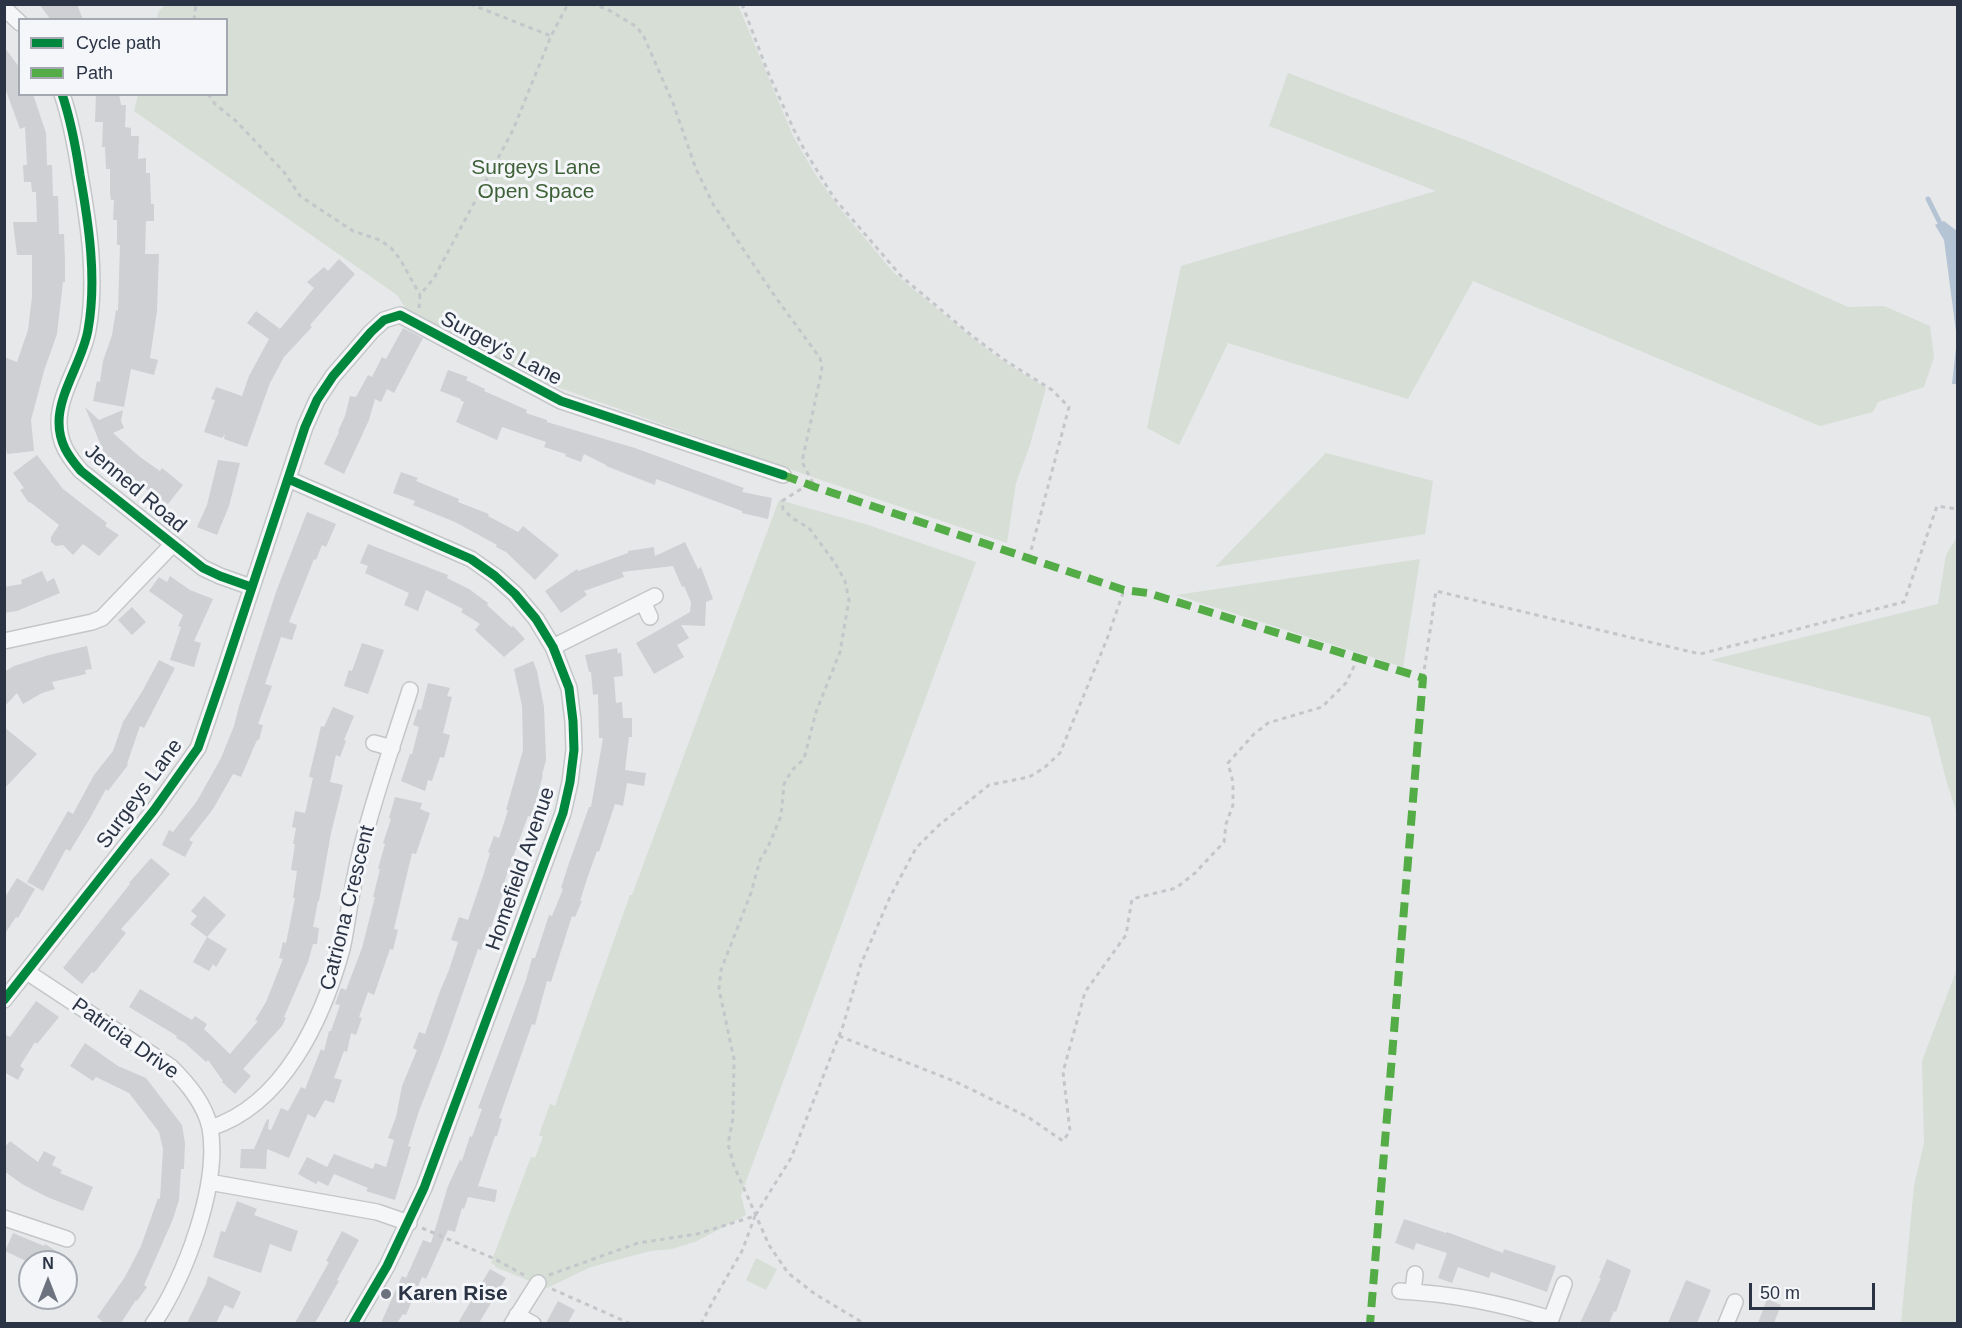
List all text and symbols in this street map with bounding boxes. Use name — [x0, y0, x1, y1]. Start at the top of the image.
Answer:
legend — [18, 18, 228, 96]
text: Cycle path — [76, 33, 161, 53]
text: Path — [76, 63, 113, 83]
park label: Surgeys Lane Open Space — [471, 155, 601, 205]
street label: Surgey's Lane — [436, 307, 566, 391]
street label: Jenned Road — [79, 439, 191, 539]
street label: Surgeys Lane — [92, 734, 188, 854]
street label: Homefield Avenue — [481, 784, 561, 954]
street label: Catriona Crescent — [315, 823, 381, 993]
street label: Patricia Drive — [67, 993, 183, 1085]
north arrow — [18, 1250, 78, 1310]
text: N — [42, 1255, 54, 1272]
scale bar — [1752, 1271, 1878, 1309]
place label: Karen Rise — [398, 1281, 508, 1307]
text: 50 m — [1760, 1283, 1800, 1303]
marker: Karen Rise — [379, 1287, 393, 1301]

